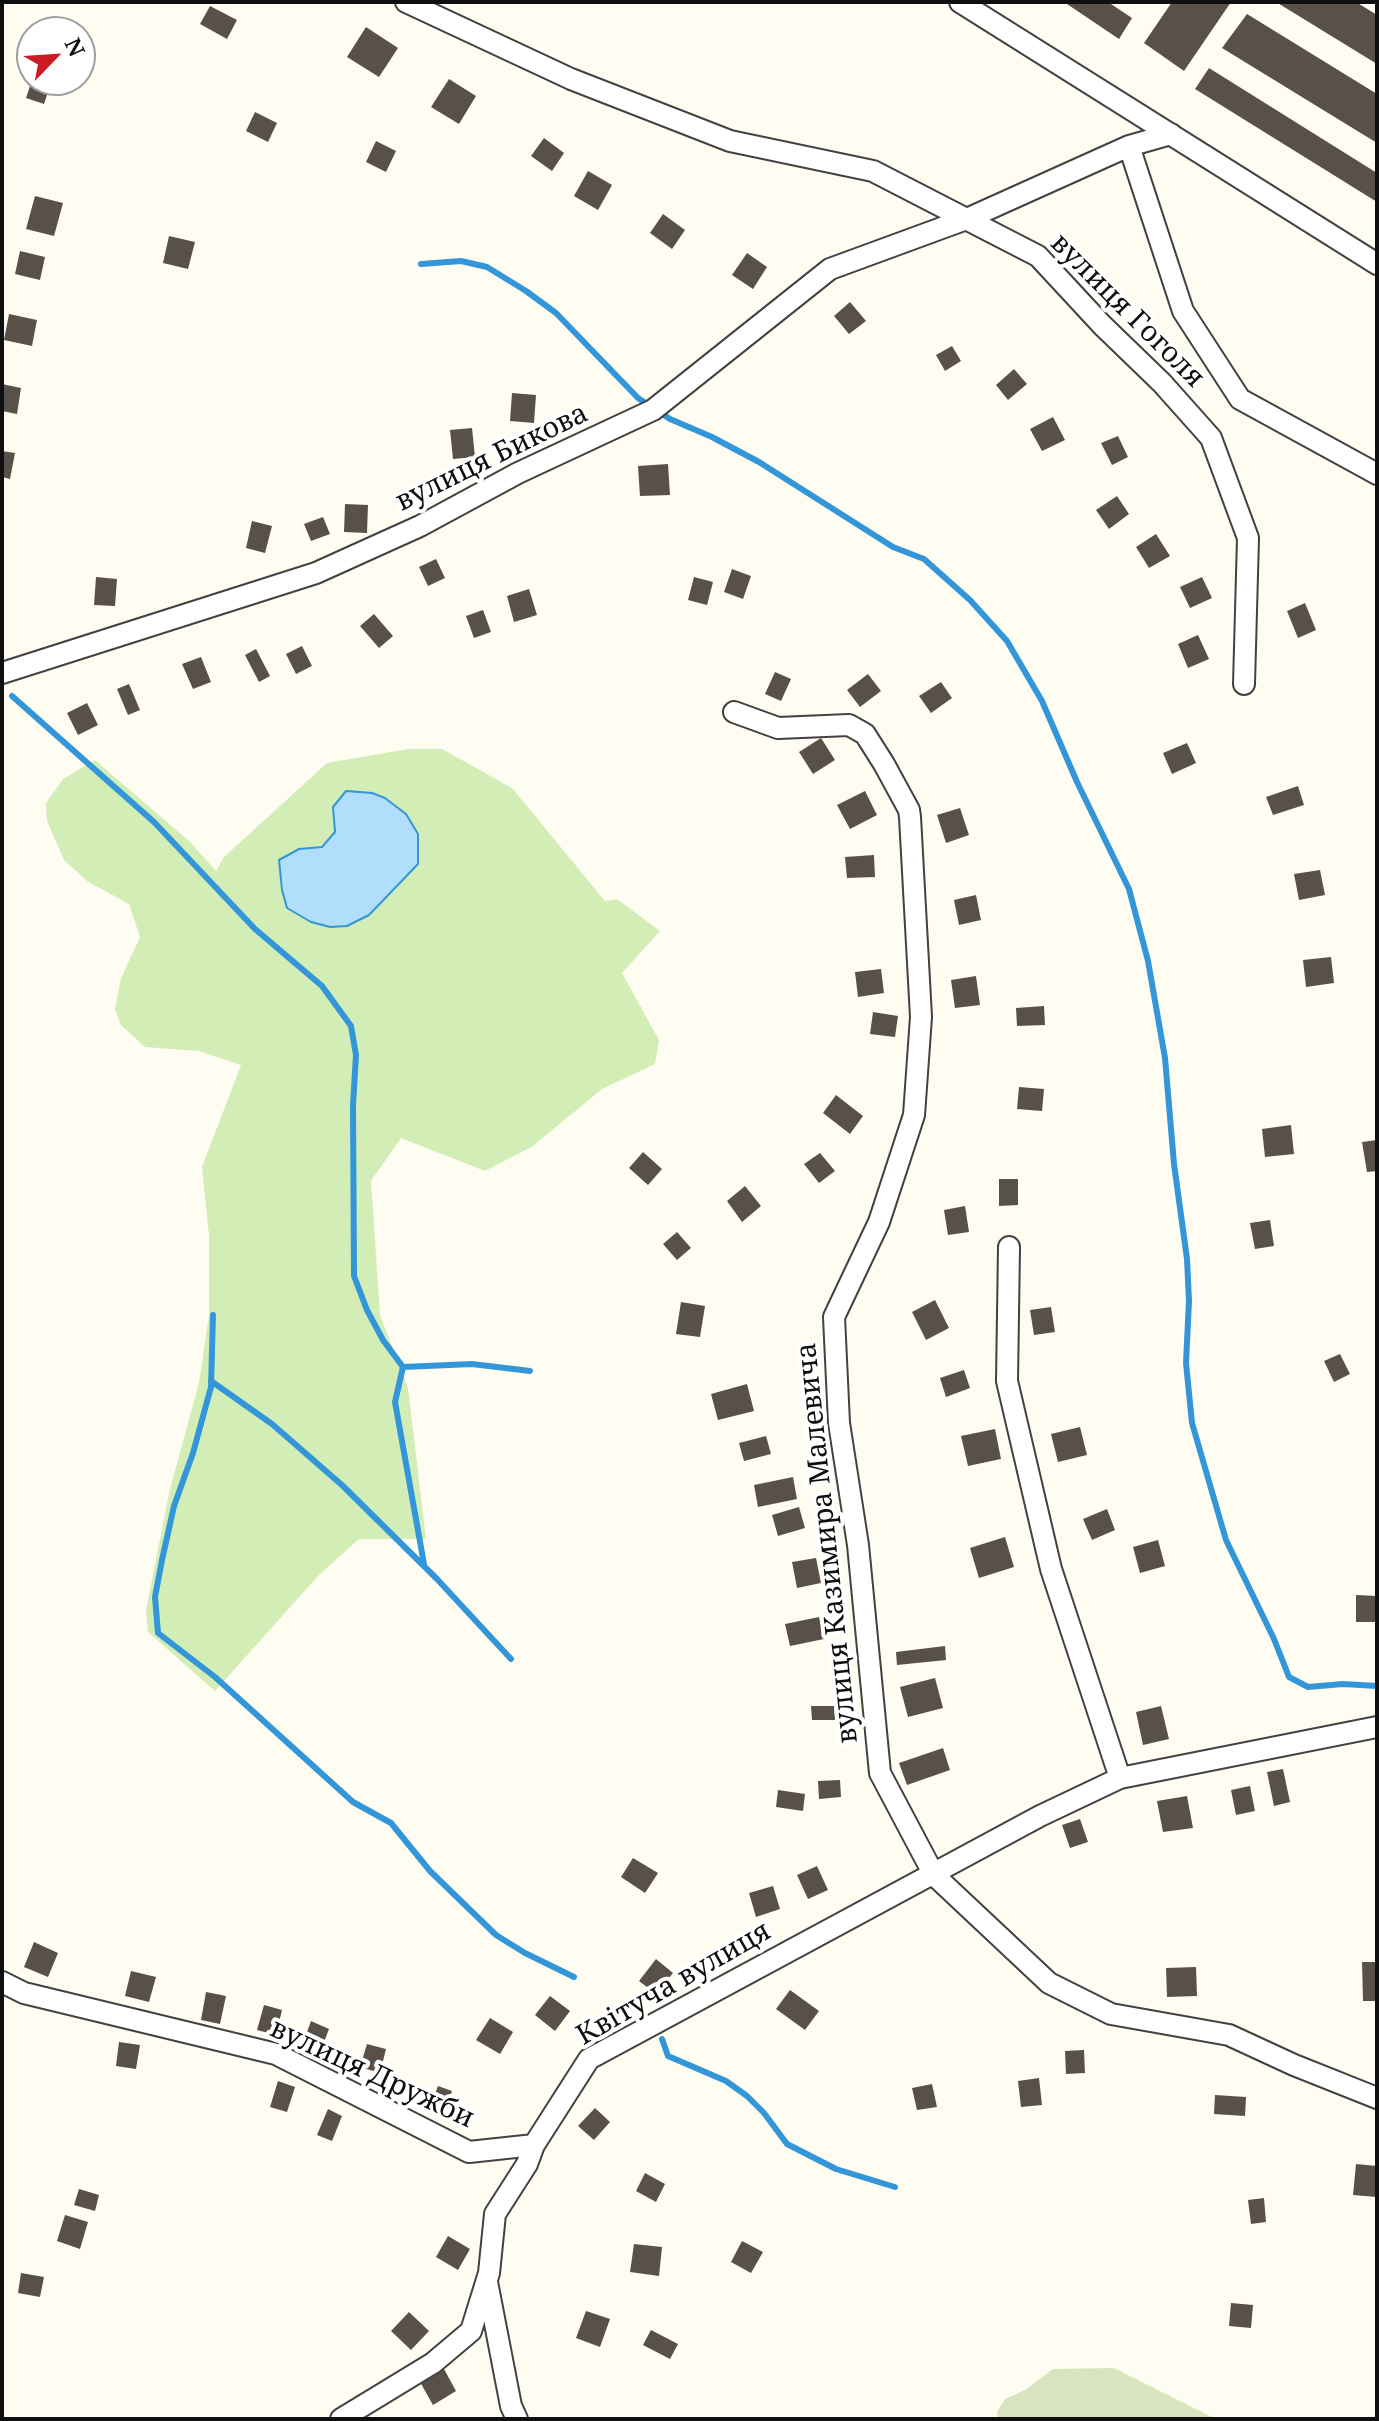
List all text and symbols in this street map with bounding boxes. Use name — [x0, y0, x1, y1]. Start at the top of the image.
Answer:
north arrow — [16, 16, 96, 96]
text: N — [59, 33, 93, 61]
street label: вулиця Гоголя — [1043, 227, 1211, 395]
street label: вулиця Бикова — [390, 397, 594, 519]
street label: вулиця Казимира Малевича — [790, 1341, 866, 1745]
street label: Квітуча вулиця — [571, 1915, 777, 2053]
street label: вулиця Дружби — [265, 2012, 479, 2136]

